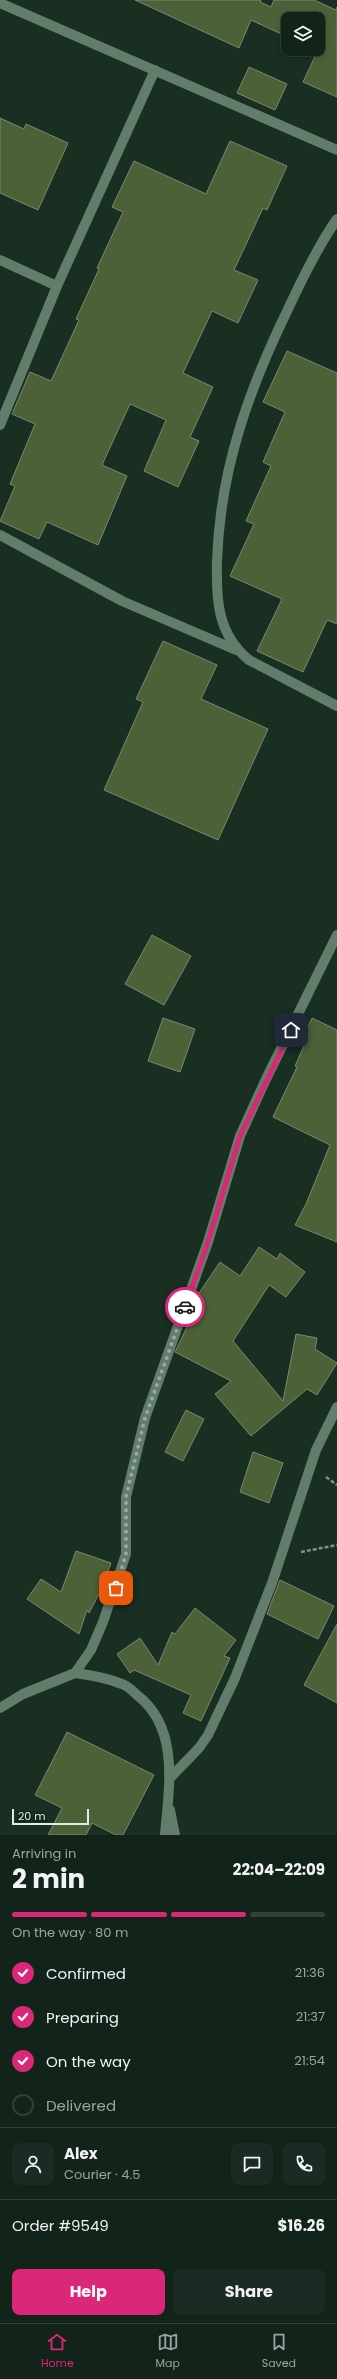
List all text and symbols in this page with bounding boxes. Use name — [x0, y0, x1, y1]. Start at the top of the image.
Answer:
map controls — [281, 12, 325, 56]
button: layers — [281, 12, 325, 56]
pin — [274, 1013, 308, 1047]
icon: home — [280, 1019, 302, 1041]
courier — [165, 1287, 205, 1327]
icon: car — [174, 1296, 196, 1318]
pin — [99, 1571, 133, 1605]
icon: bag — [105, 1577, 127, 1599]
scale bar — [12, 1807, 89, 1826]
text: 20 m — [18, 1808, 46, 1824]
text: Arriving in — [12, 1844, 76, 1863]
text: 22:04–22:09 — [233, 1859, 325, 1880]
text: 2 min — [12, 1861, 85, 1897]
text: On the way · 80 m — [12, 1923, 128, 1942]
icon: check — [12, 1962, 34, 1984]
text: Confirmed — [46, 1963, 126, 1984]
text: 21:36 — [295, 1963, 325, 1982]
icon: check — [12, 2006, 34, 2028]
text: Preparing — [46, 2007, 119, 2028]
text: 21:37 — [296, 2007, 325, 2026]
icon: check — [12, 2050, 34, 2072]
text: On the way — [46, 2051, 131, 2072]
text: 21:54 — [294, 2051, 325, 2070]
text: Delivered — [46, 2095, 116, 2116]
button: person — [12, 2143, 54, 2185]
text: Alex — [64, 2143, 98, 2164]
button: chat — [231, 2143, 273, 2185]
button: phone — [283, 2143, 325, 2185]
text: Courier · 4.5 — [64, 2165, 140, 2184]
text: Order #9549 — [12, 2215, 109, 2236]
text: $16.26 — [278, 2215, 325, 2236]
button: Help — [12, 2269, 165, 2315]
button: Share — [173, 2269, 325, 2315]
tab: Home — [41, 2331, 74, 2372]
tab: Map — [156, 2331, 180, 2372]
tab: Saved — [262, 2331, 296, 2372]

